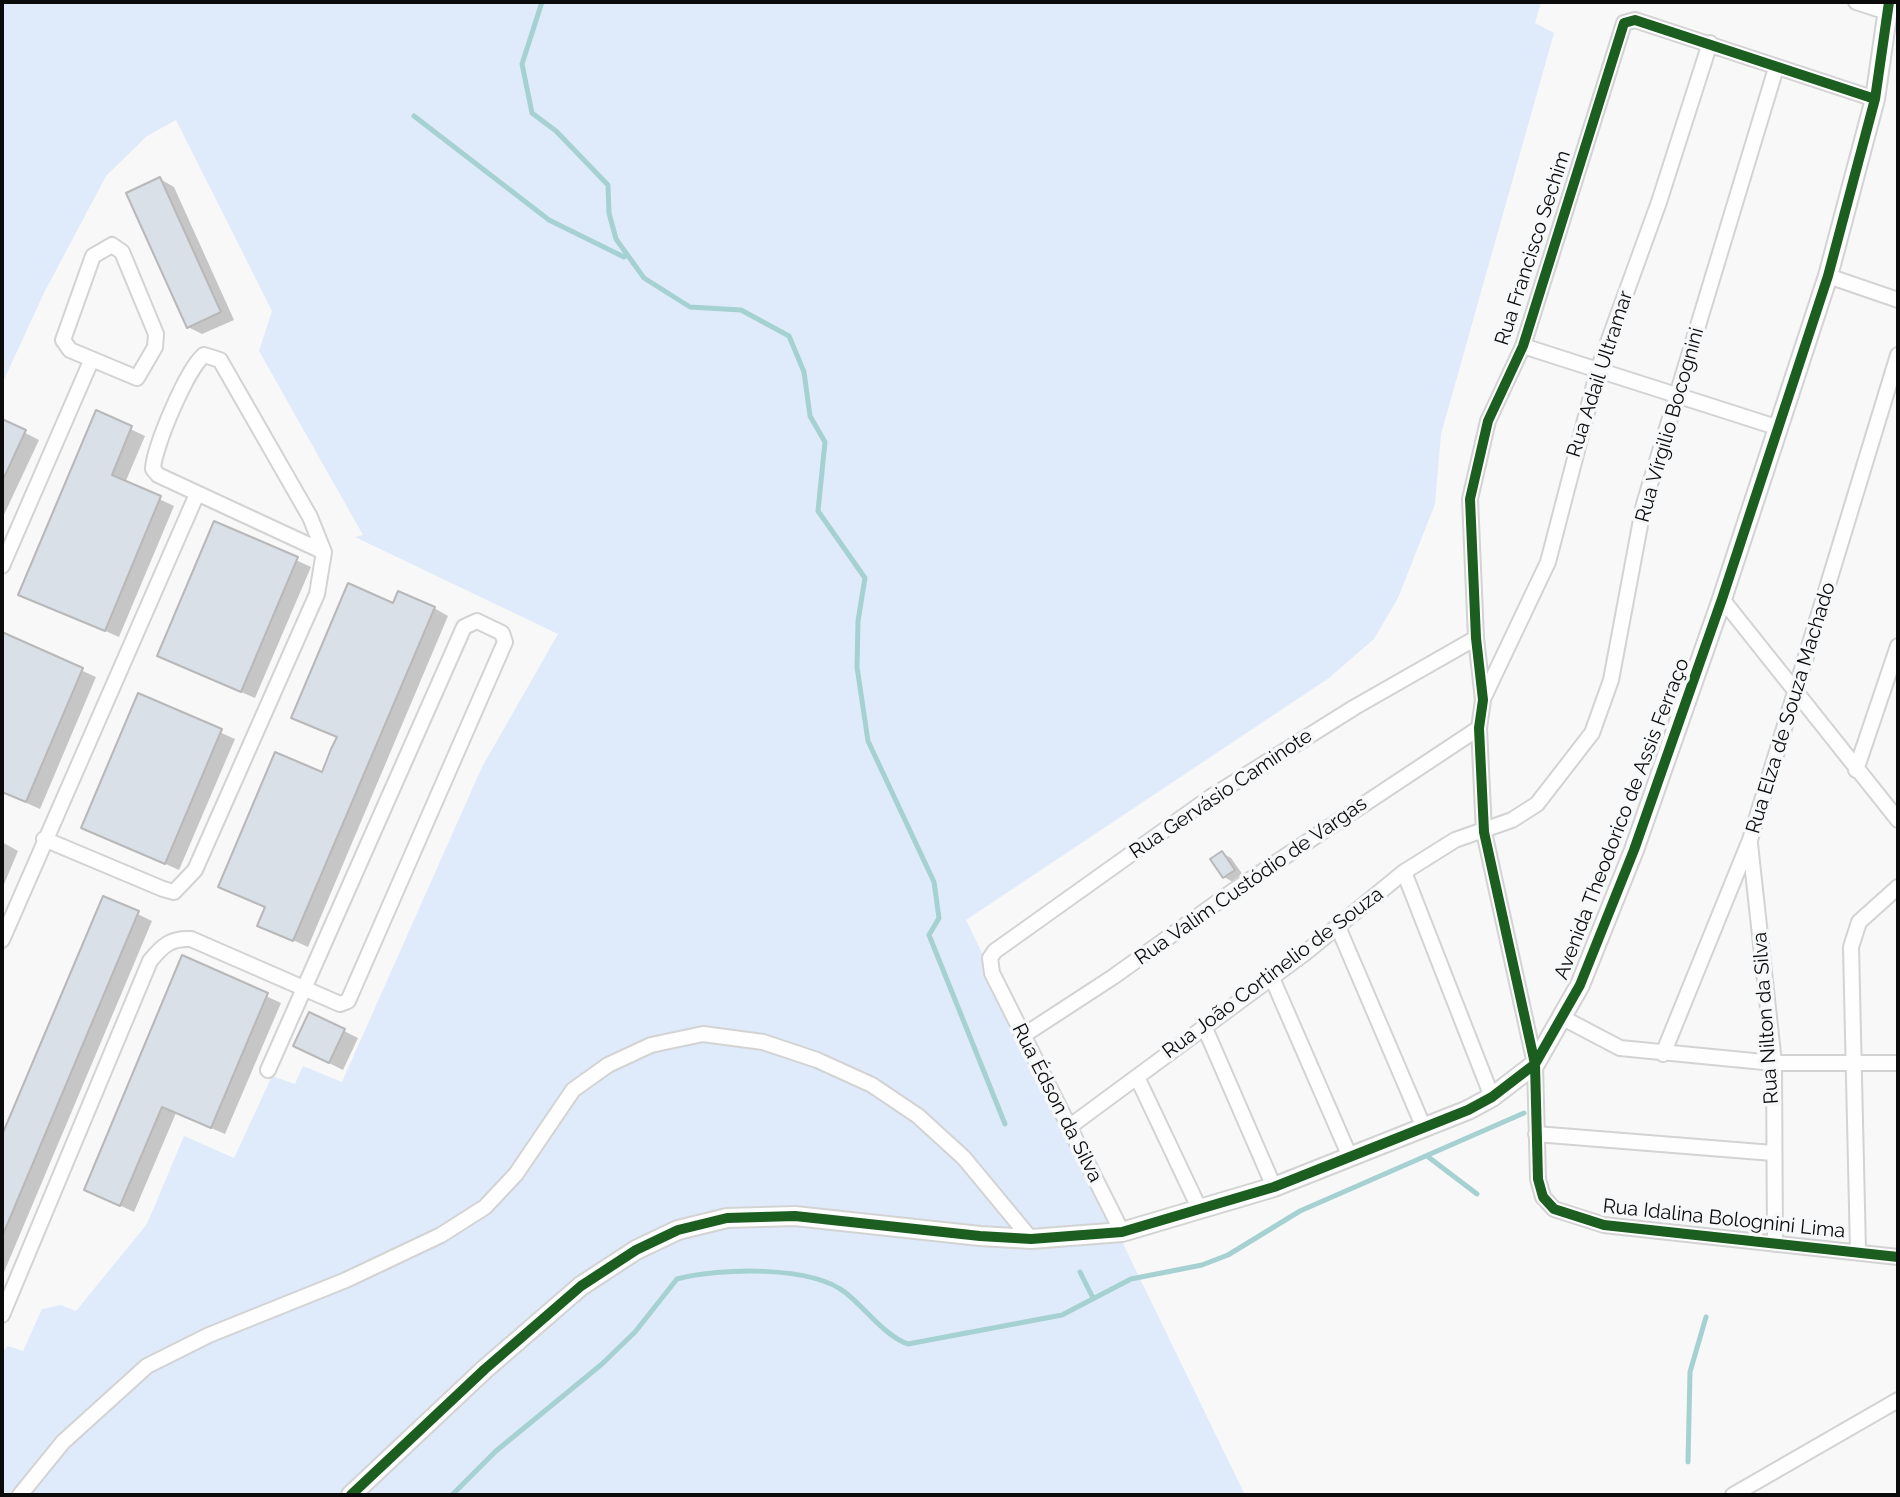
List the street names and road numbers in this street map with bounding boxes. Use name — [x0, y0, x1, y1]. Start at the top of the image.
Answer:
street label: Rua Francisco Sechim — [1490, 148, 1576, 348]
street label: Rua Adail Ultramar — [1562, 288, 1638, 460]
street label: Rua Vírgilio Bocognini — [1631, 325, 1709, 525]
street label: Rua Elza de Souza Machado — [1741, 579, 1841, 837]
street label: Avenida Theodorico de Assis Ferraço — [1549, 655, 1695, 983]
street label: Rua Gervásio Caminote — [1125, 724, 1317, 864]
street label: Rua Valim Custódio de Vargas — [1131, 792, 1371, 970]
street label: Rua João Cortinelio de Souza — [1158, 882, 1388, 1064]
street label: Rua Nilton da Silva — [1748, 931, 1784, 1105]
street label: Rua Édson da Silva — [1007, 1020, 1107, 1186]
street label: Rua Idalina Bolognini Lima — [1602, 1194, 1846, 1244]

